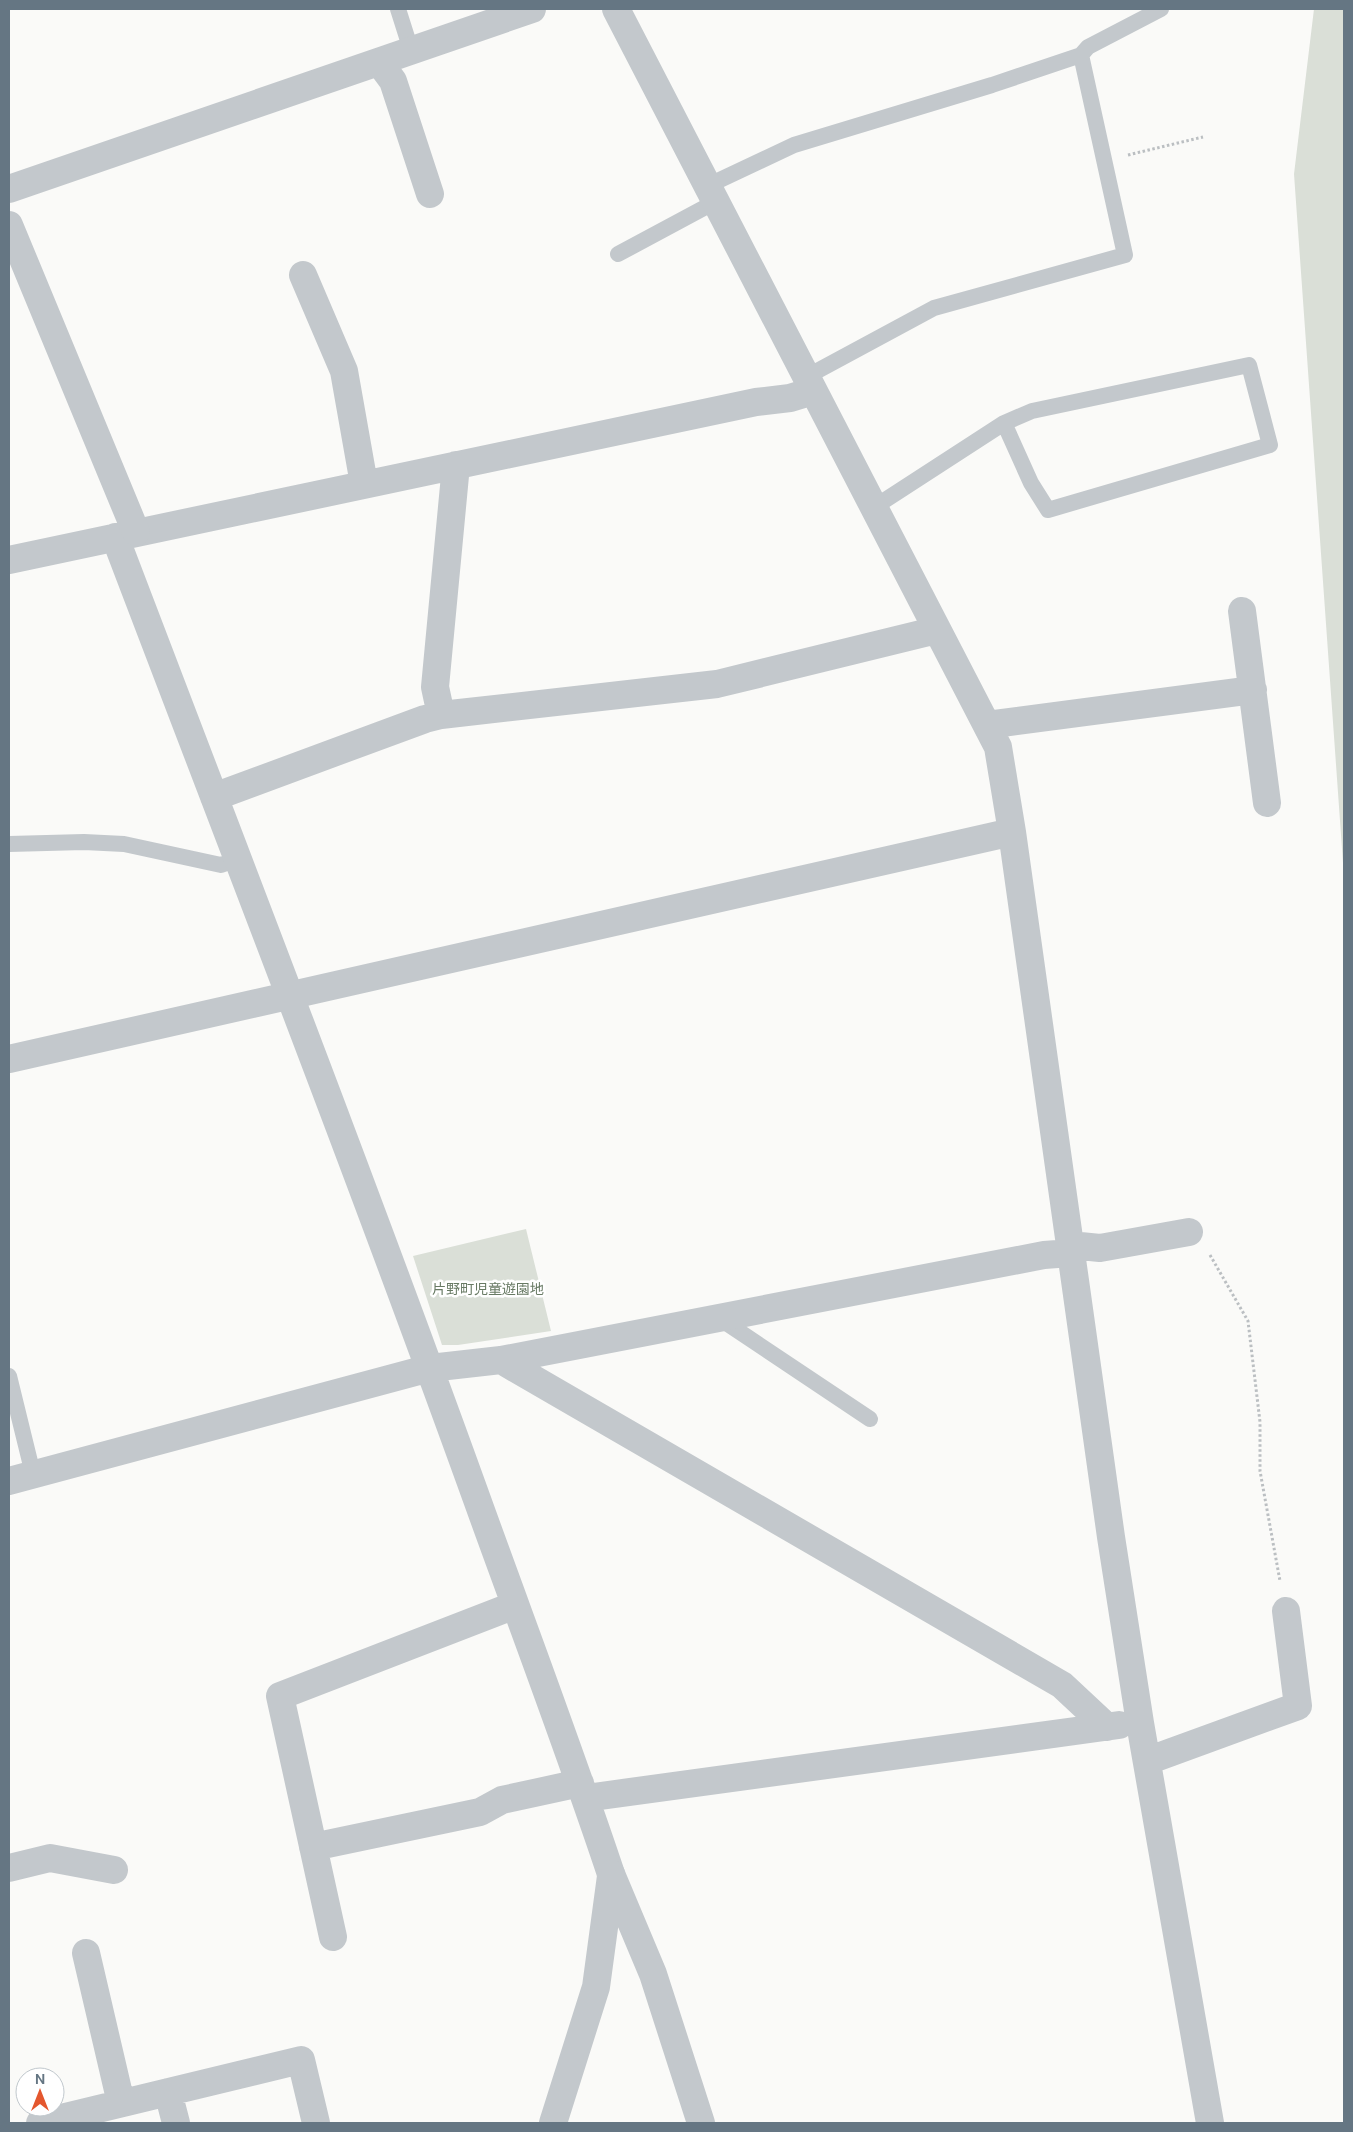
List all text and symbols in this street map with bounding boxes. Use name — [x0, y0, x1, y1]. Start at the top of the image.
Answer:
park label: 片野町児童遊園地 — [432, 1280, 544, 1298]
north arrow — [15, 2067, 65, 2117]
text: N — [35, 2070, 45, 2088]

